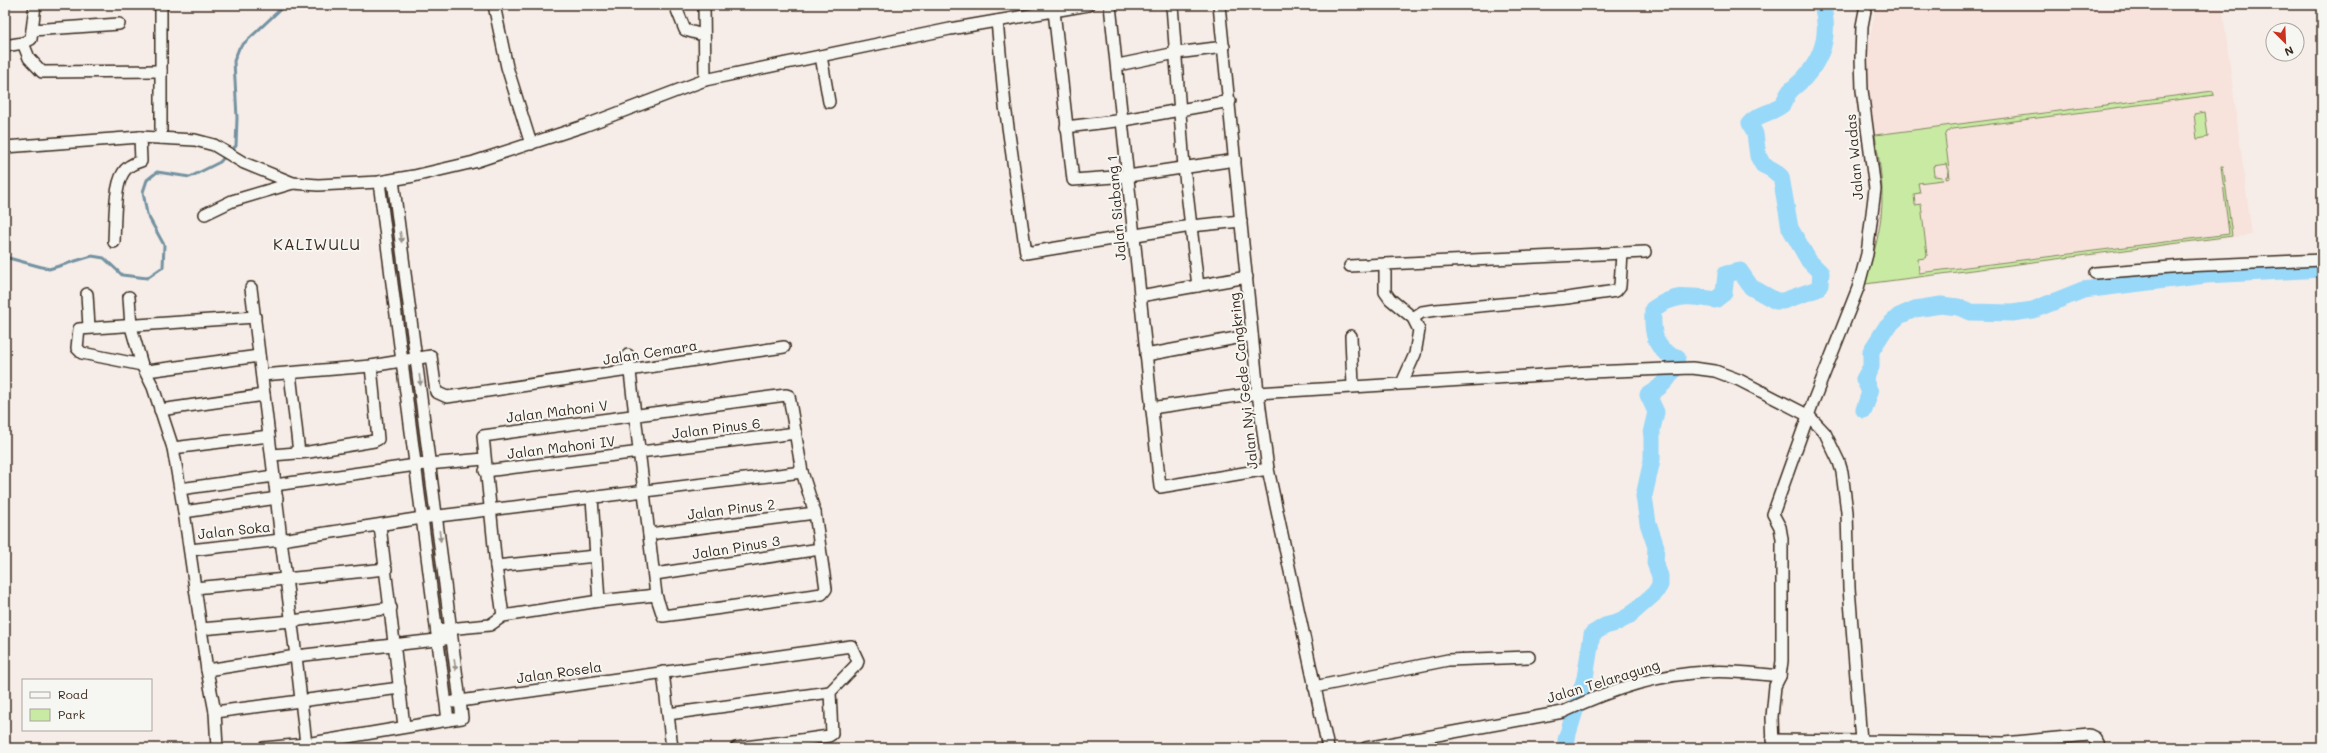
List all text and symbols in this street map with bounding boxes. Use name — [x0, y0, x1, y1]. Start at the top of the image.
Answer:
north arrow — [2265, 22, 2305, 62]
text: N — [2282, 43, 2296, 60]
street label: Jalan Wadas — [1841, 113, 1867, 201]
street label: Jalan Siabang 1 — [1102, 154, 1130, 262]
one-way arrow — [398, 231, 404, 243]
district label: KALIWULU — [273, 233, 361, 254]
street label: Jalan Nyi Gede Cangkring — [1224, 292, 1262, 470]
street label: Jalan Cemara — [602, 335, 698, 369]
one-way arrow — [417, 374, 423, 386]
street label: Jalan Mahoni V — [505, 395, 609, 427]
street label: Jalan Pinus 6 — [671, 413, 761, 443]
street label: Jalan Mahoni IV — [506, 431, 616, 463]
street label: Jalan Pinus 2 — [686, 494, 776, 524]
street label: Jalan Soka — [197, 517, 271, 543]
one-way arrow — [437, 530, 443, 542]
street label: Jalan Pinus 3 — [691, 531, 781, 563]
street label: Jalan Telaragung — [1544, 655, 1662, 707]
street label: Jalan Rosela — [515, 657, 603, 687]
one-way arrow — [452, 659, 458, 672]
legend — [22, 679, 152, 731]
text: Road — [58, 686, 88, 702]
text: Park — [58, 706, 85, 722]

